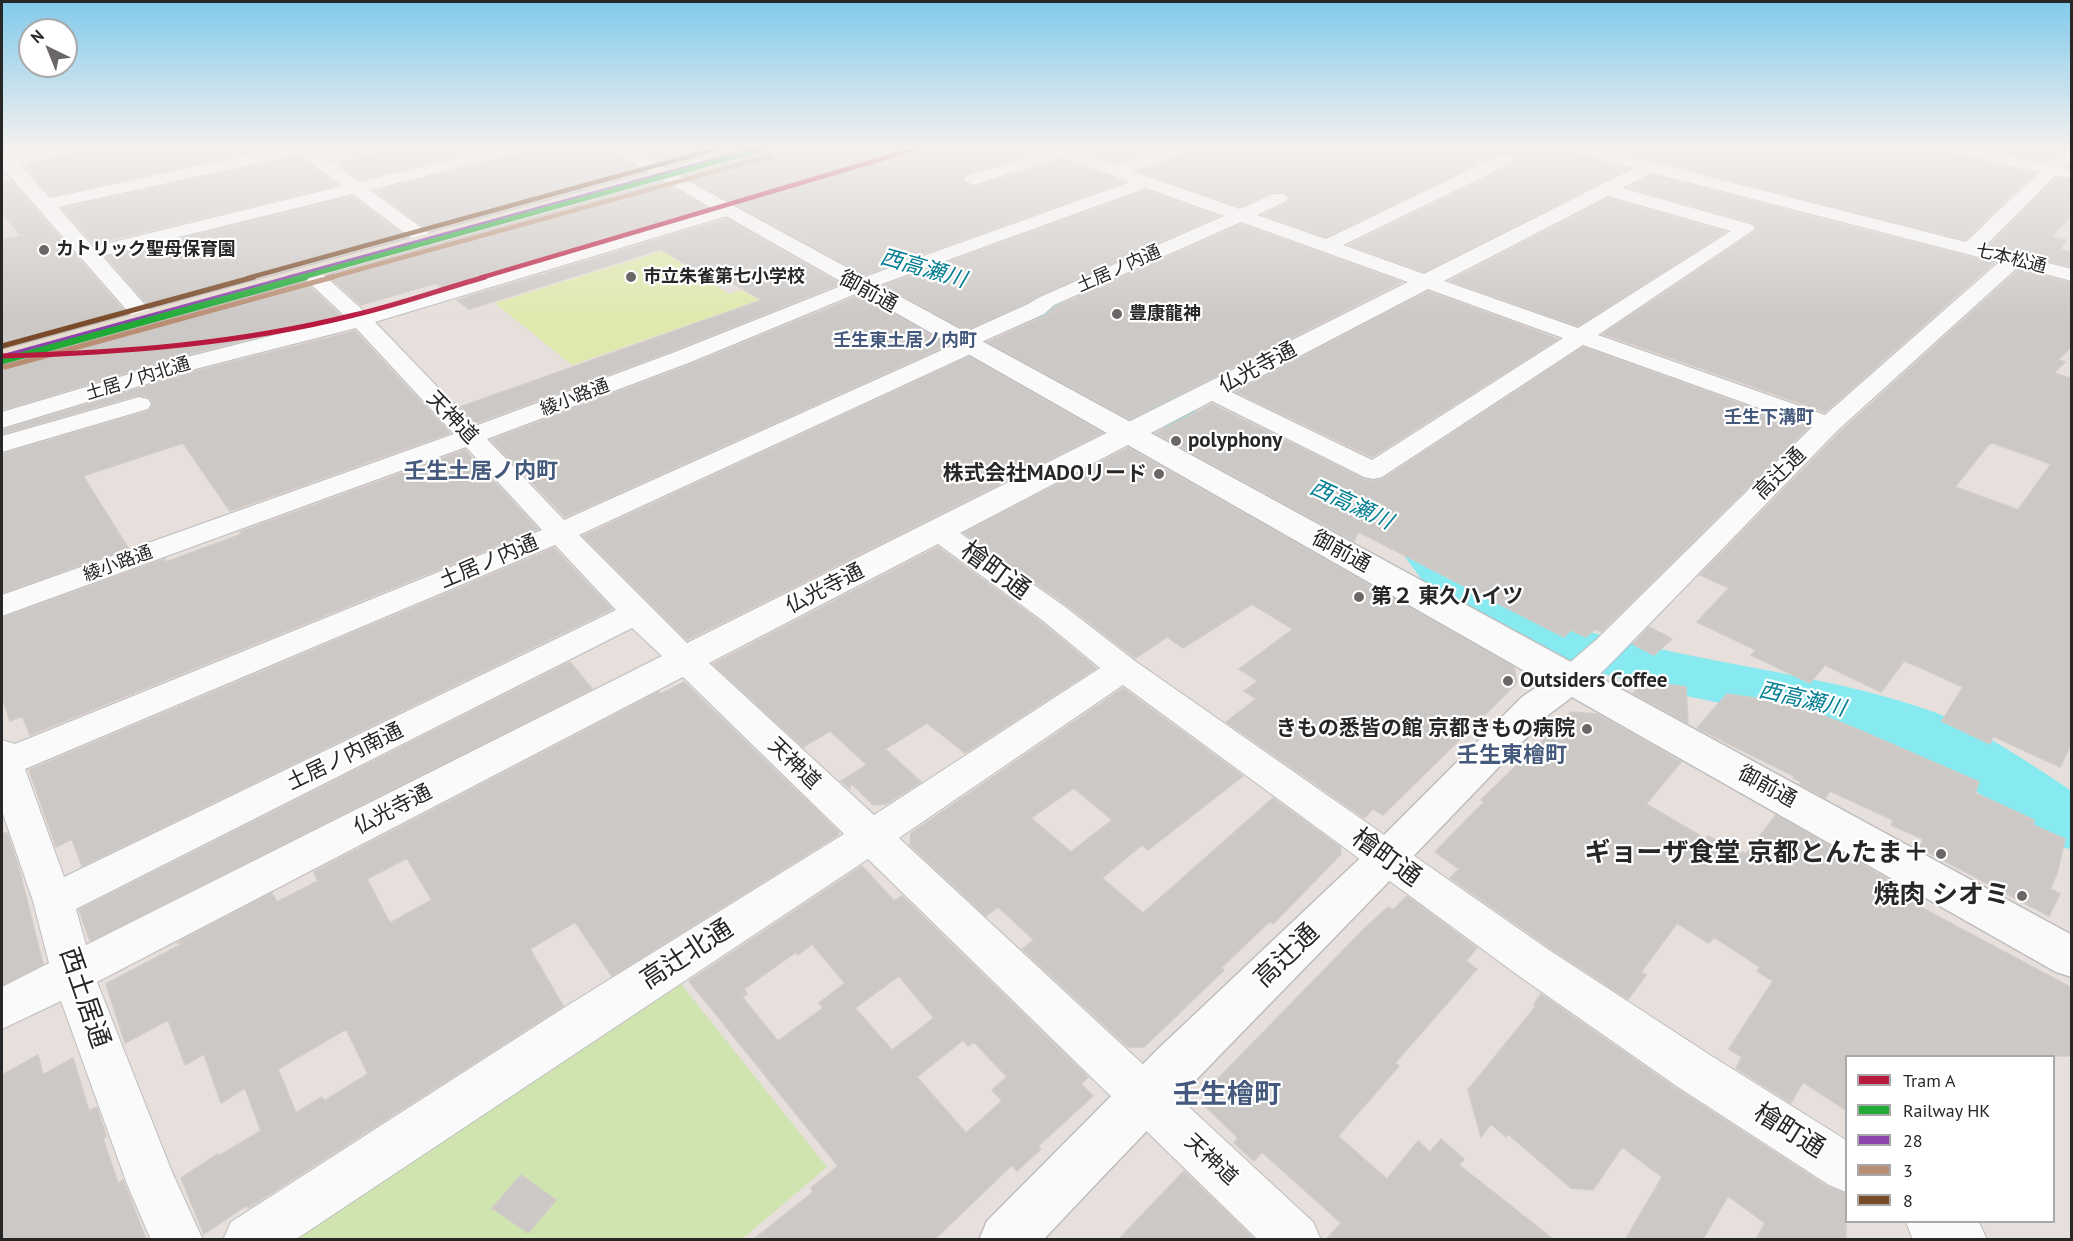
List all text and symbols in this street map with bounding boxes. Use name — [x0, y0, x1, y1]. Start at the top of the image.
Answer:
north arrow — [18, 18, 78, 78]
text: N — [26, 25, 48, 47]
place label: カトリック聖母保育園 — [56, 239, 236, 261]
street label: 七本松通 — [1973, 240, 2049, 278]
street label: 土居ノ内通 — [1073, 241, 1165, 297]
marker: カトリック聖母保育園 — [37, 243, 51, 257]
water label: 西高瀬川 — [877, 244, 969, 294]
place label: 市立朱雀第七小学校 — [643, 266, 805, 288]
street label: 御前通 — [834, 266, 902, 318]
marker: 市立朱雀第七小学校 — [624, 270, 638, 284]
place label: 豊康龍神 — [1129, 303, 1201, 325]
marker: 豊康龍神 — [1110, 307, 1124, 321]
district label: 壬生東土居ノ内町 — [833, 330, 977, 352]
street label: 仏光寺通 — [1215, 337, 1301, 399]
street label: 土居ノ内北通 — [83, 353, 193, 405]
street label: 綾小路通 — [538, 375, 612, 421]
street label: 天神道 — [421, 387, 483, 449]
district label: 壬生下溝町 — [1724, 407, 1814, 429]
place label: polyphony — [1188, 428, 1282, 454]
marker: polyphony — [1169, 434, 1183, 448]
street label: 高辻通 — [1749, 443, 1811, 505]
district label: 壬生土居ノ内町 — [404, 459, 558, 485]
place label: 株式会社MADOリード — [943, 461, 1147, 487]
marker: 株式会社MADOリード — [1152, 467, 1166, 481]
water label: 西高瀬川 — [1306, 474, 1396, 536]
street label: 御前通 — [1307, 526, 1375, 578]
street label: 土居ノ内通 — [436, 530, 542, 594]
street label: 檜町通 — [954, 535, 1036, 607]
street label: 綾小路通 — [80, 542, 156, 586]
street label: 仏光寺通 — [782, 559, 868, 619]
place label: 第２ 東久ハイツ — [1371, 584, 1523, 610]
marker: 第２ 東久ハイツ — [1352, 590, 1366, 604]
place label: Outsiders Coffee — [1520, 668, 1667, 694]
marker: Outsiders Coffee — [1501, 674, 1515, 688]
water label: 西高瀬川 — [1756, 677, 1848, 723]
place label: きもの悉皆の館 京都きもの病院 — [1276, 716, 1575, 742]
street label: 土居ノ内南通 — [283, 718, 407, 796]
marker: きもの悉皆の館 京都きもの病院 — [1580, 722, 1594, 736]
street label: 天神道 — [763, 733, 825, 795]
district label: 壬生東檜町 — [1457, 743, 1567, 769]
street label: 御前通 — [1733, 761, 1801, 813]
street label: 仏光寺通 — [350, 780, 436, 840]
street label: 檜町通 — [1345, 822, 1427, 894]
place label: ギョーザ食堂 京都とんたま＋ — [1584, 838, 1929, 870]
marker: ギョーザ食堂 京都とんたま＋ — [1934, 847, 1948, 861]
place label: 焼肉 シオミ — [1873, 880, 2010, 912]
marker: 焼肉 シオミ — [2015, 889, 2029, 903]
street label: 高辻北通 — [635, 914, 739, 996]
street label: 高辻通 — [1248, 918, 1326, 994]
street label: 西土居通 — [52, 944, 116, 1052]
legend — [1845, 1055, 2055, 1223]
text: Tram A — [1903, 1069, 1956, 1092]
district label: 壬生檜町 — [1173, 1079, 1281, 1111]
street label: 檜町通 — [1748, 1097, 1830, 1165]
text: Railway HK — [1903, 1099, 1990, 1122]
street label: 天神道 — [1179, 1129, 1243, 1191]
text: 28 — [1903, 1129, 1923, 1152]
text: 3 — [1903, 1159, 1913, 1182]
text: 8 — [1903, 1189, 1913, 1212]

